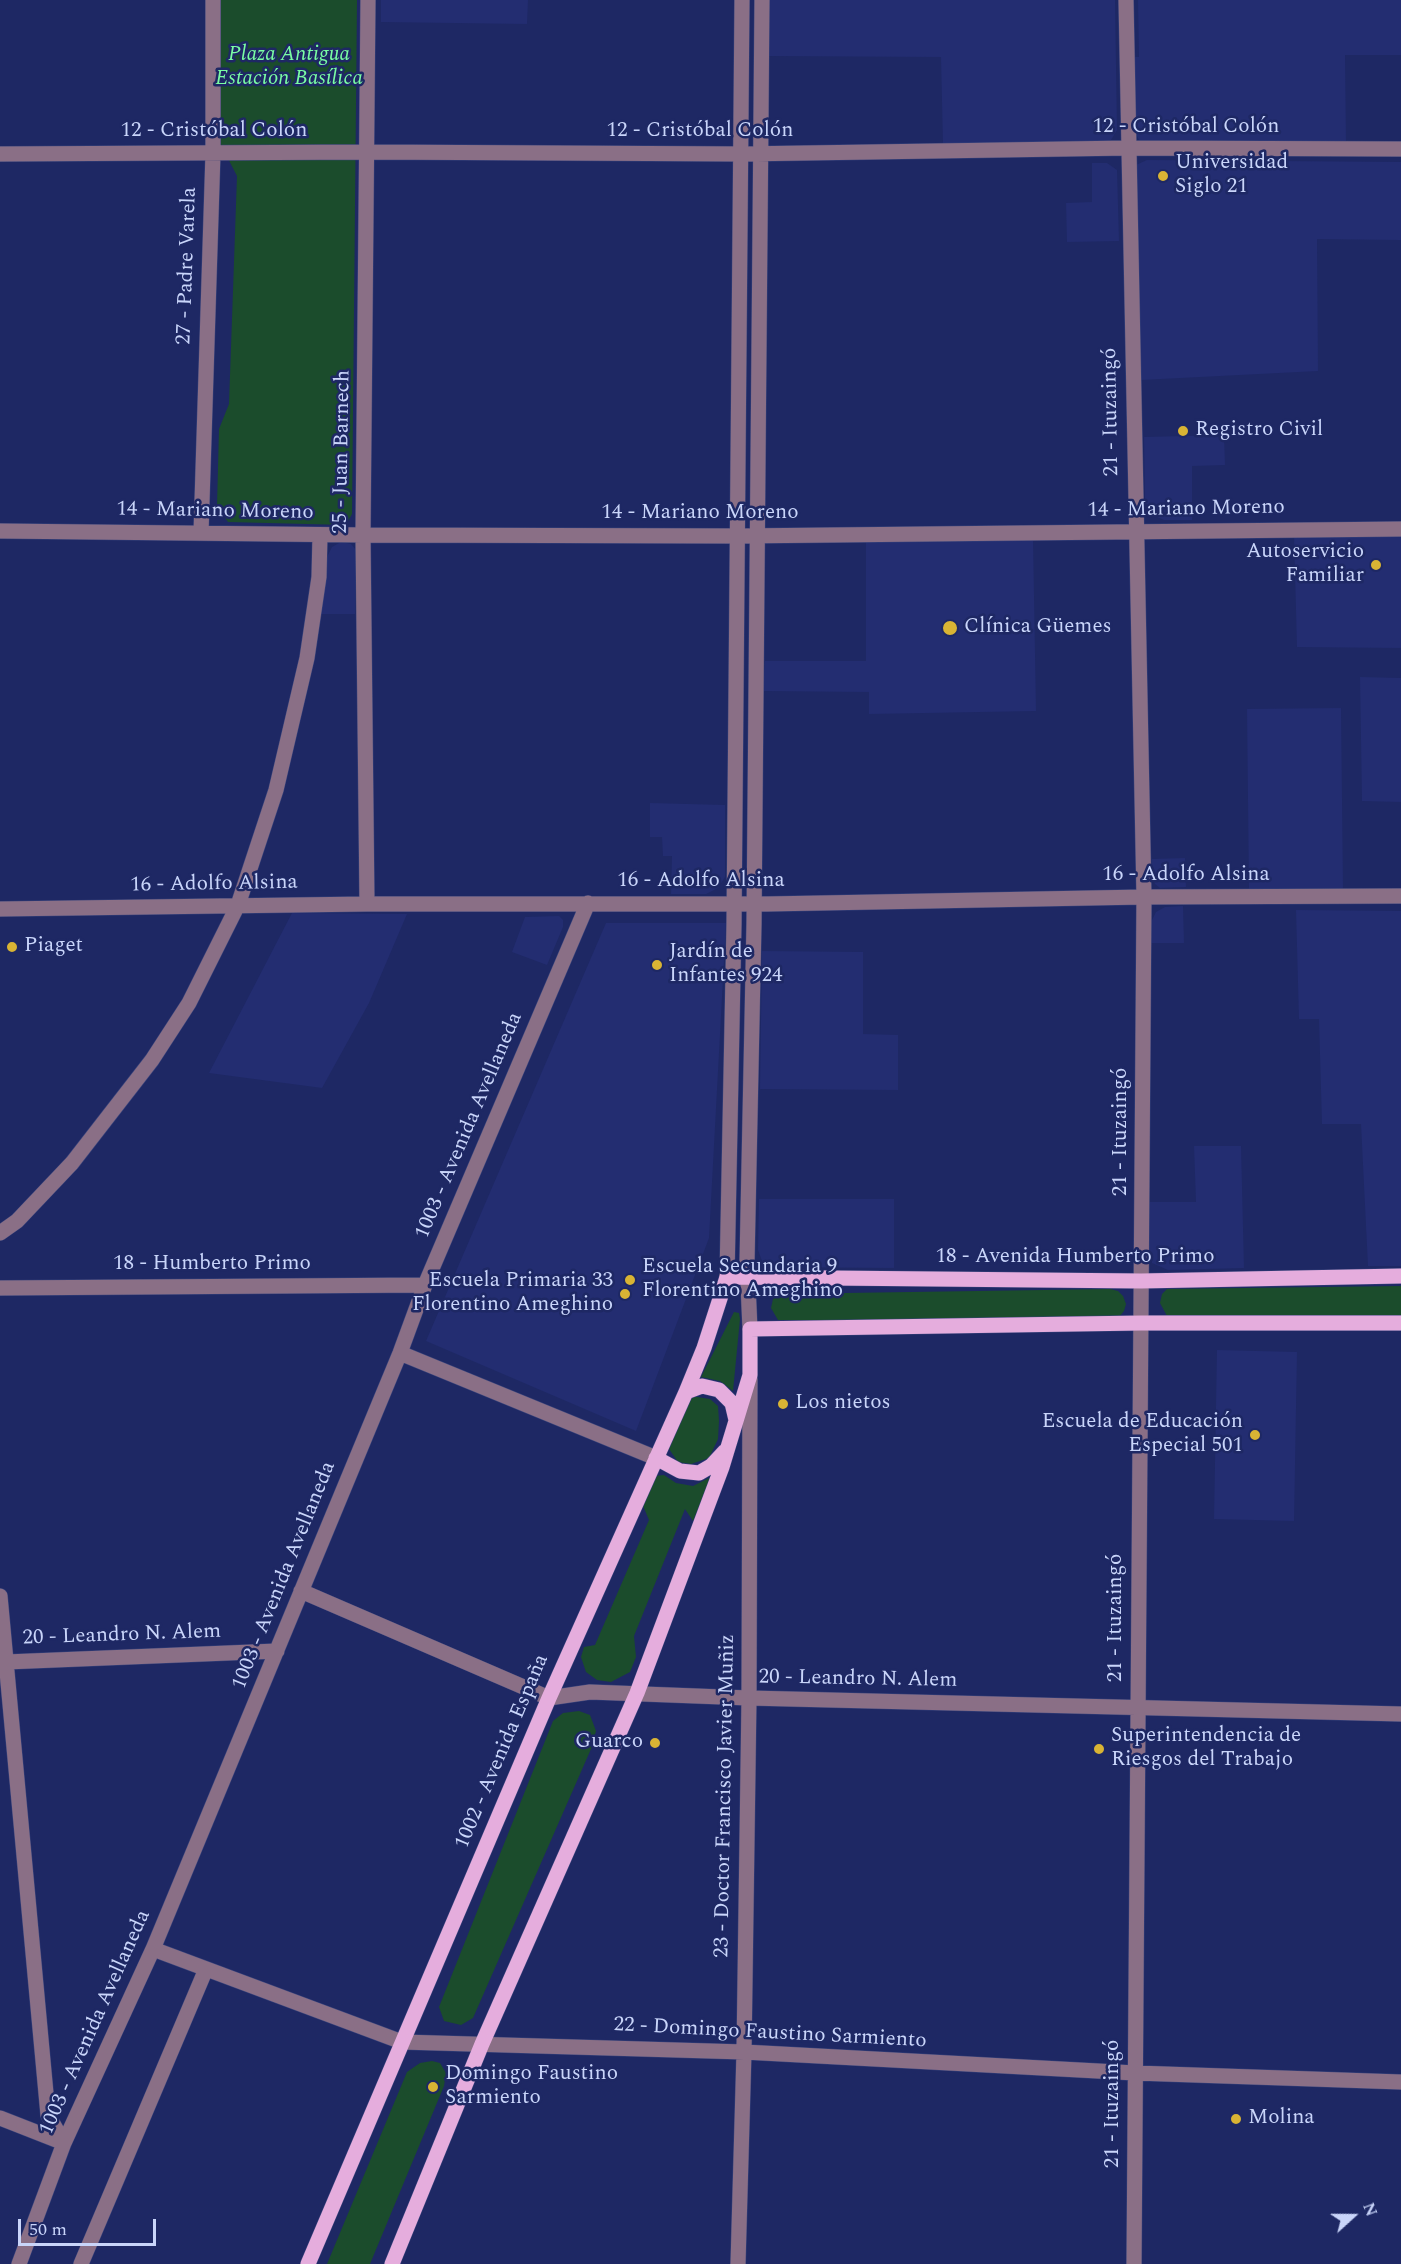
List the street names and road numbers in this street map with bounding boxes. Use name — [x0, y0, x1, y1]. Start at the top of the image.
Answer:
street label: 12 - Cristóbal Colón — [1093, 115, 1279, 141]
street label: 12 - Cristóbal Colón — [121, 119, 307, 145]
street label: 12 - Cristóbal Colón — [607, 119, 793, 145]
street label: 27 - Padre Varela — [173, 187, 203, 345]
street label: 21 - Ituzaingó — [1098, 348, 1126, 476]
street label: 25 - Juan Barnech — [329, 370, 357, 534]
street label: 14 - Mariano Moreno — [1087, 496, 1285, 524]
street label: 14 - Mariano Moreno — [116, 498, 314, 526]
street label: 14 - Mariano Moreno — [601, 501, 799, 527]
street label: 16 - Adolfo Alsina — [1102, 863, 1270, 889]
street label: 16 - Adolfo Alsina — [617, 869, 785, 895]
street label: 16 - Adolfo Alsina — [130, 871, 298, 899]
street label: 1003 - Avenida Avellaneda — [411, 1009, 529, 1243]
street label: 21 - Ituzaingó — [1109, 1068, 1135, 1196]
street label: 18 - Avenida Humberto Primo — [935, 1245, 1215, 1271]
street label: 18 - Humberto Primo — [113, 1252, 311, 1278]
street label: 1003 - Avenida Avellaneda — [228, 1458, 342, 1694]
street label: 21 - Ituzaingó — [1104, 1554, 1130, 1682]
street label: 20 - Leandro N. Alem — [22, 1620, 222, 1652]
street label: 23 - Doctor Francisco Javier Muñiz — [711, 1634, 741, 1958]
street label: 1002 - Avenida España — [451, 1651, 555, 1853]
street label: 20 - Leandro N. Alem — [758, 1666, 958, 1694]
street label: 1003 - Avenida Avellaneda — [35, 1907, 157, 2139]
street label: 22 - Domingo Faustino Sarmiento — [613, 2013, 927, 2055]
street label: 21 - Ituzaingó — [1101, 2040, 1127, 2168]

